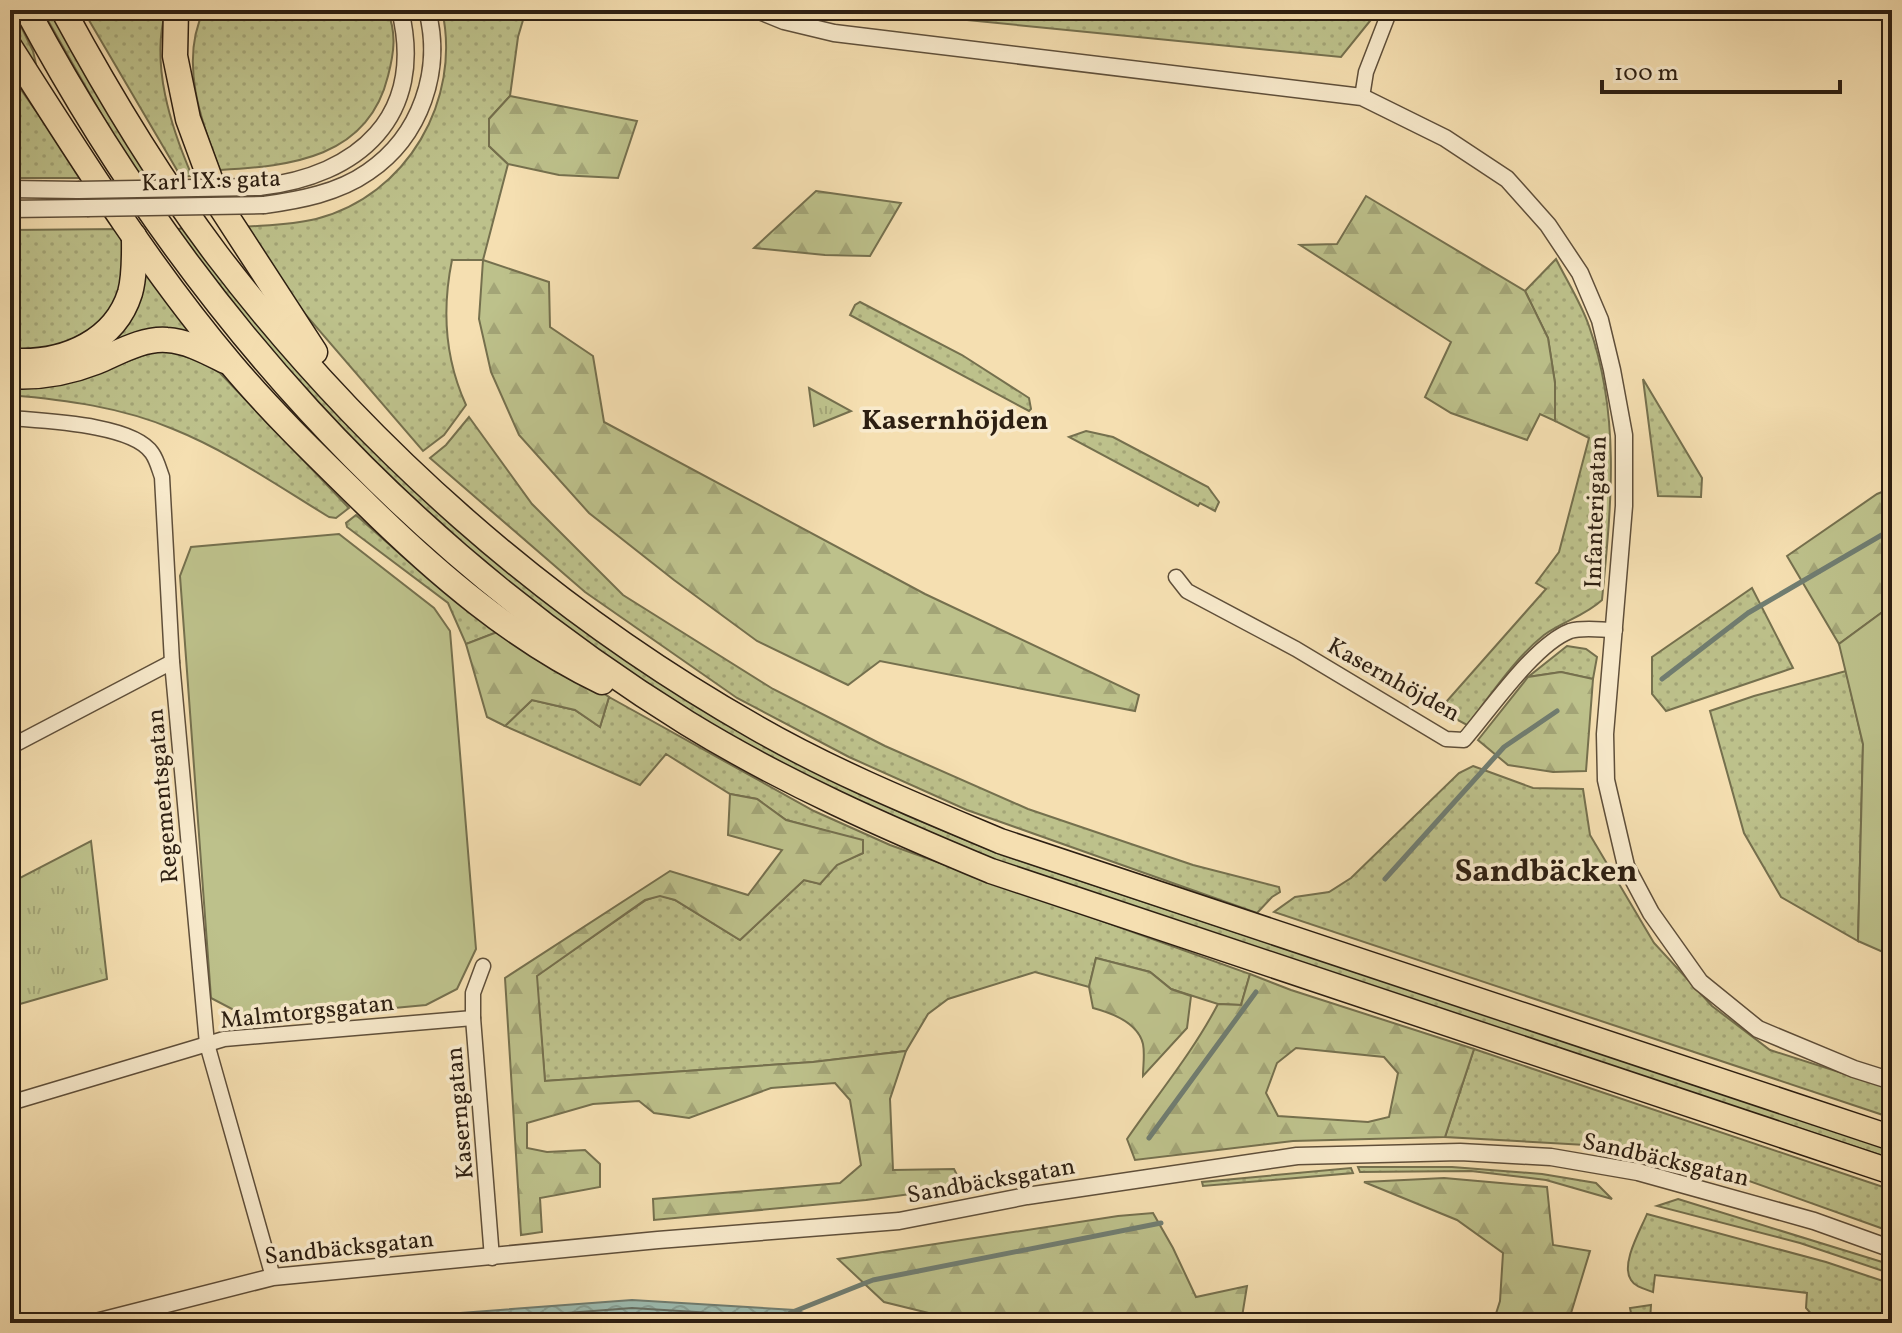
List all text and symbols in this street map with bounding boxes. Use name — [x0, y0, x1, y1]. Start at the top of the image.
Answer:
scale bar — [1602, 44, 1840, 94]
text: 100 m — [1614, 57, 1679, 91]
street label: Karl IX:s gata — [141, 163, 281, 201]
district label: Kasernhöjden — [862, 402, 1048, 441]
street label: Infanterigatan — [1577, 435, 1617, 589]
street label: Kasernhöjden — [1320, 630, 1466, 731]
street label: Regementsgatan — [139, 707, 189, 885]
district label: Sandbäcken — [1455, 851, 1637, 895]
street label: Malmtorgsgatan — [218, 987, 396, 1039]
street label: Kaserngatan — [438, 1045, 484, 1180]
street label: Sandbäcksgatan — [1579, 1125, 1752, 1197]
street label: Sandbäcksgatan — [905, 1150, 1078, 1213]
street label: Sandbäcksgatan — [263, 1223, 436, 1275]

